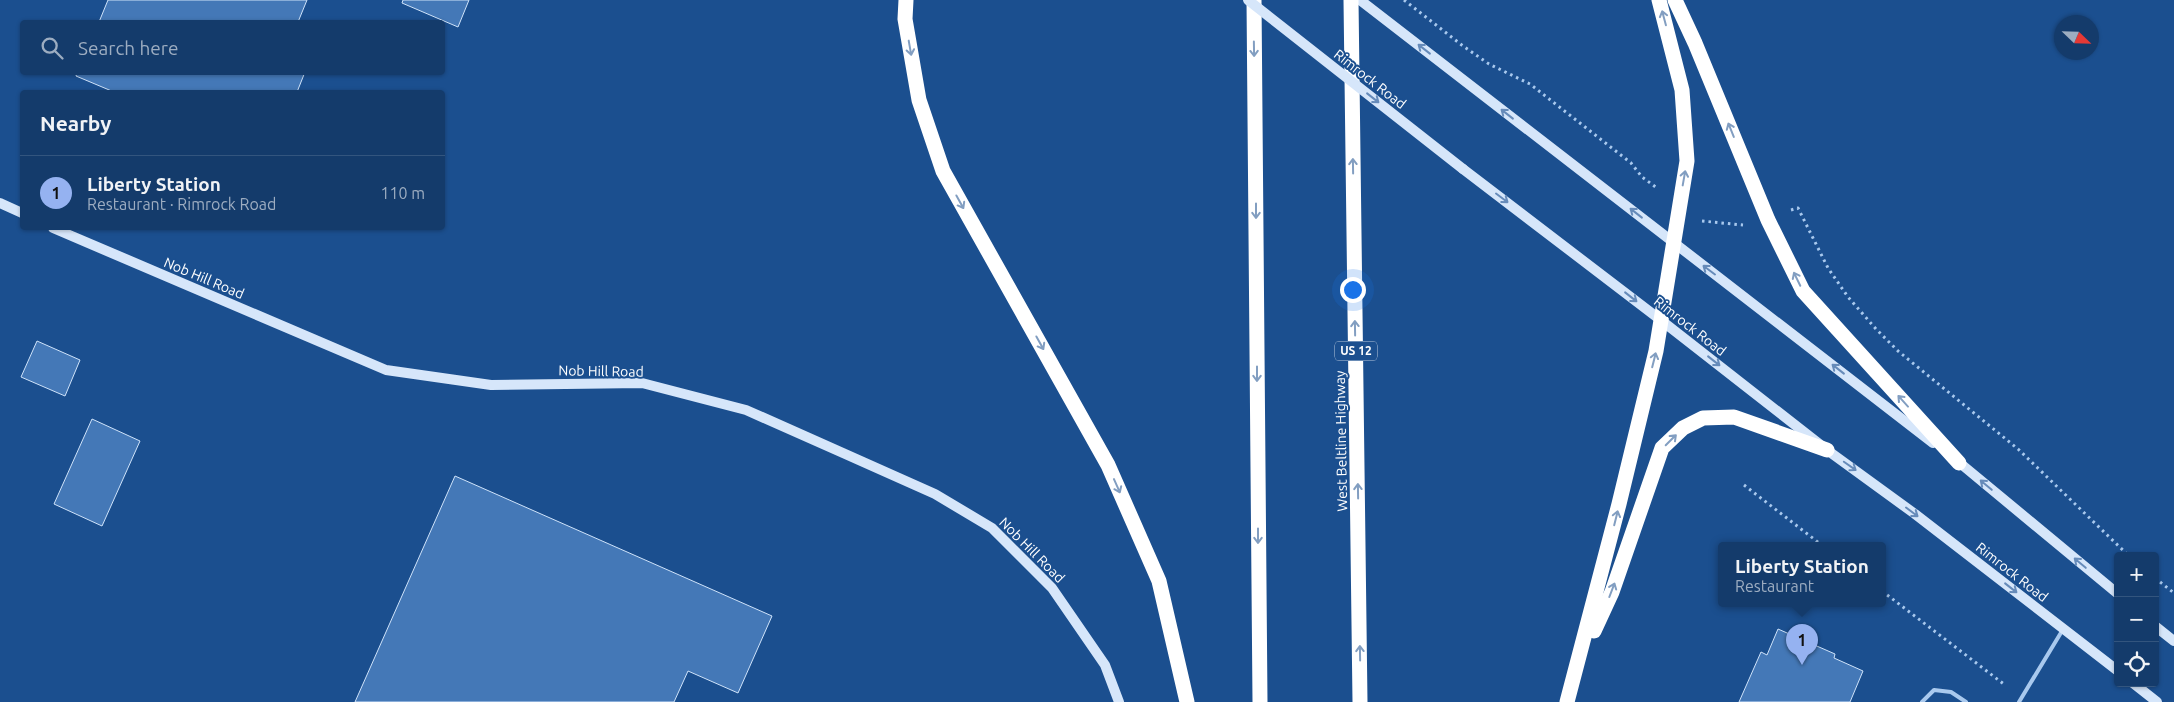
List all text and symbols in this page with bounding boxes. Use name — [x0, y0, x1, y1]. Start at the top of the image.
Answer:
one-way arrow — [1658, 11, 1668, 27]
north arrow — [2054, 15, 2099, 60]
search box — [20, 20, 445, 75]
icon: search — [38, 34, 66, 62]
text: Search here — [78, 37, 178, 59]
one-way arrow — [906, 40, 916, 56]
one-way arrow — [1249, 40, 1259, 56]
one-way arrow — [1418, 44, 1431, 55]
street label: Rimrock Road — [1331, 46, 1409, 112]
one-way arrow — [1366, 93, 1379, 104]
one-way arrow — [1501, 108, 1514, 119]
text: Nearby — [40, 111, 111, 135]
one-way arrow — [1726, 123, 1735, 138]
one-way arrow — [1348, 158, 1358, 174]
one-way arrow — [1680, 170, 1690, 186]
text: Liberty Station — [87, 173, 221, 195]
text: 1 — [51, 184, 61, 202]
text: 110 m — [380, 184, 425, 202]
one-way arrow — [1495, 193, 1508, 204]
one-way arrow — [955, 194, 965, 209]
text: Restaurant · Rimrock Road — [87, 195, 276, 213]
one-way arrow — [1251, 202, 1261, 219]
one-way arrow — [1630, 208, 1643, 219]
street label: Nob Hill Road — [161, 254, 247, 302]
one-way arrow — [1702, 265, 1716, 275]
one-way arrow — [1792, 271, 1802, 286]
your location — [1340, 277, 1366, 303]
one-way arrow — [1624, 291, 1637, 302]
street label: Rimrock Road — [1651, 293, 1729, 359]
one-way arrow — [1351, 321, 1360, 337]
one-way arrow — [1035, 336, 1045, 350]
road number: US 12 — [1335, 342, 1377, 361]
one-way arrow — [1650, 352, 1659, 368]
one-way arrow — [1707, 356, 1720, 367]
street label: Nob Hill Road — [558, 362, 644, 380]
one-way arrow — [1831, 364, 1845, 374]
one-way arrow — [1252, 365, 1262, 381]
street label: West Beltline Highway — [1332, 370, 1350, 512]
one-way arrow — [1897, 394, 1909, 407]
one-way arrow — [1664, 434, 1677, 446]
one-way arrow — [1843, 461, 1857, 471]
one-way arrow — [1113, 478, 1123, 493]
one-way arrow — [1980, 480, 1993, 491]
one-way arrow — [1353, 483, 1362, 499]
one-way arrow — [1905, 506, 1918, 517]
one-way arrow — [1611, 510, 1621, 526]
street label: Nob Hill Road — [996, 514, 1068, 586]
one-way arrow — [1253, 528, 1263, 544]
street label: Rimrock Road — [1973, 539, 2051, 605]
popup — [1718, 542, 1886, 607]
map controls — [2114, 552, 2159, 687]
button: + — [2114, 552, 2159, 597]
text: Liberty Station — [1735, 555, 1869, 577]
one-way arrow — [2074, 558, 2087, 569]
text: Restaurant — [1735, 577, 1814, 595]
one-way arrow — [2004, 582, 2017, 593]
one-way arrow — [1608, 583, 1617, 599]
button: − — [2114, 597, 2159, 642]
pin: 1 — [1786, 624, 1818, 665]
button: locate — [2114, 642, 2159, 687]
one-way arrow — [1355, 646, 1365, 662]

